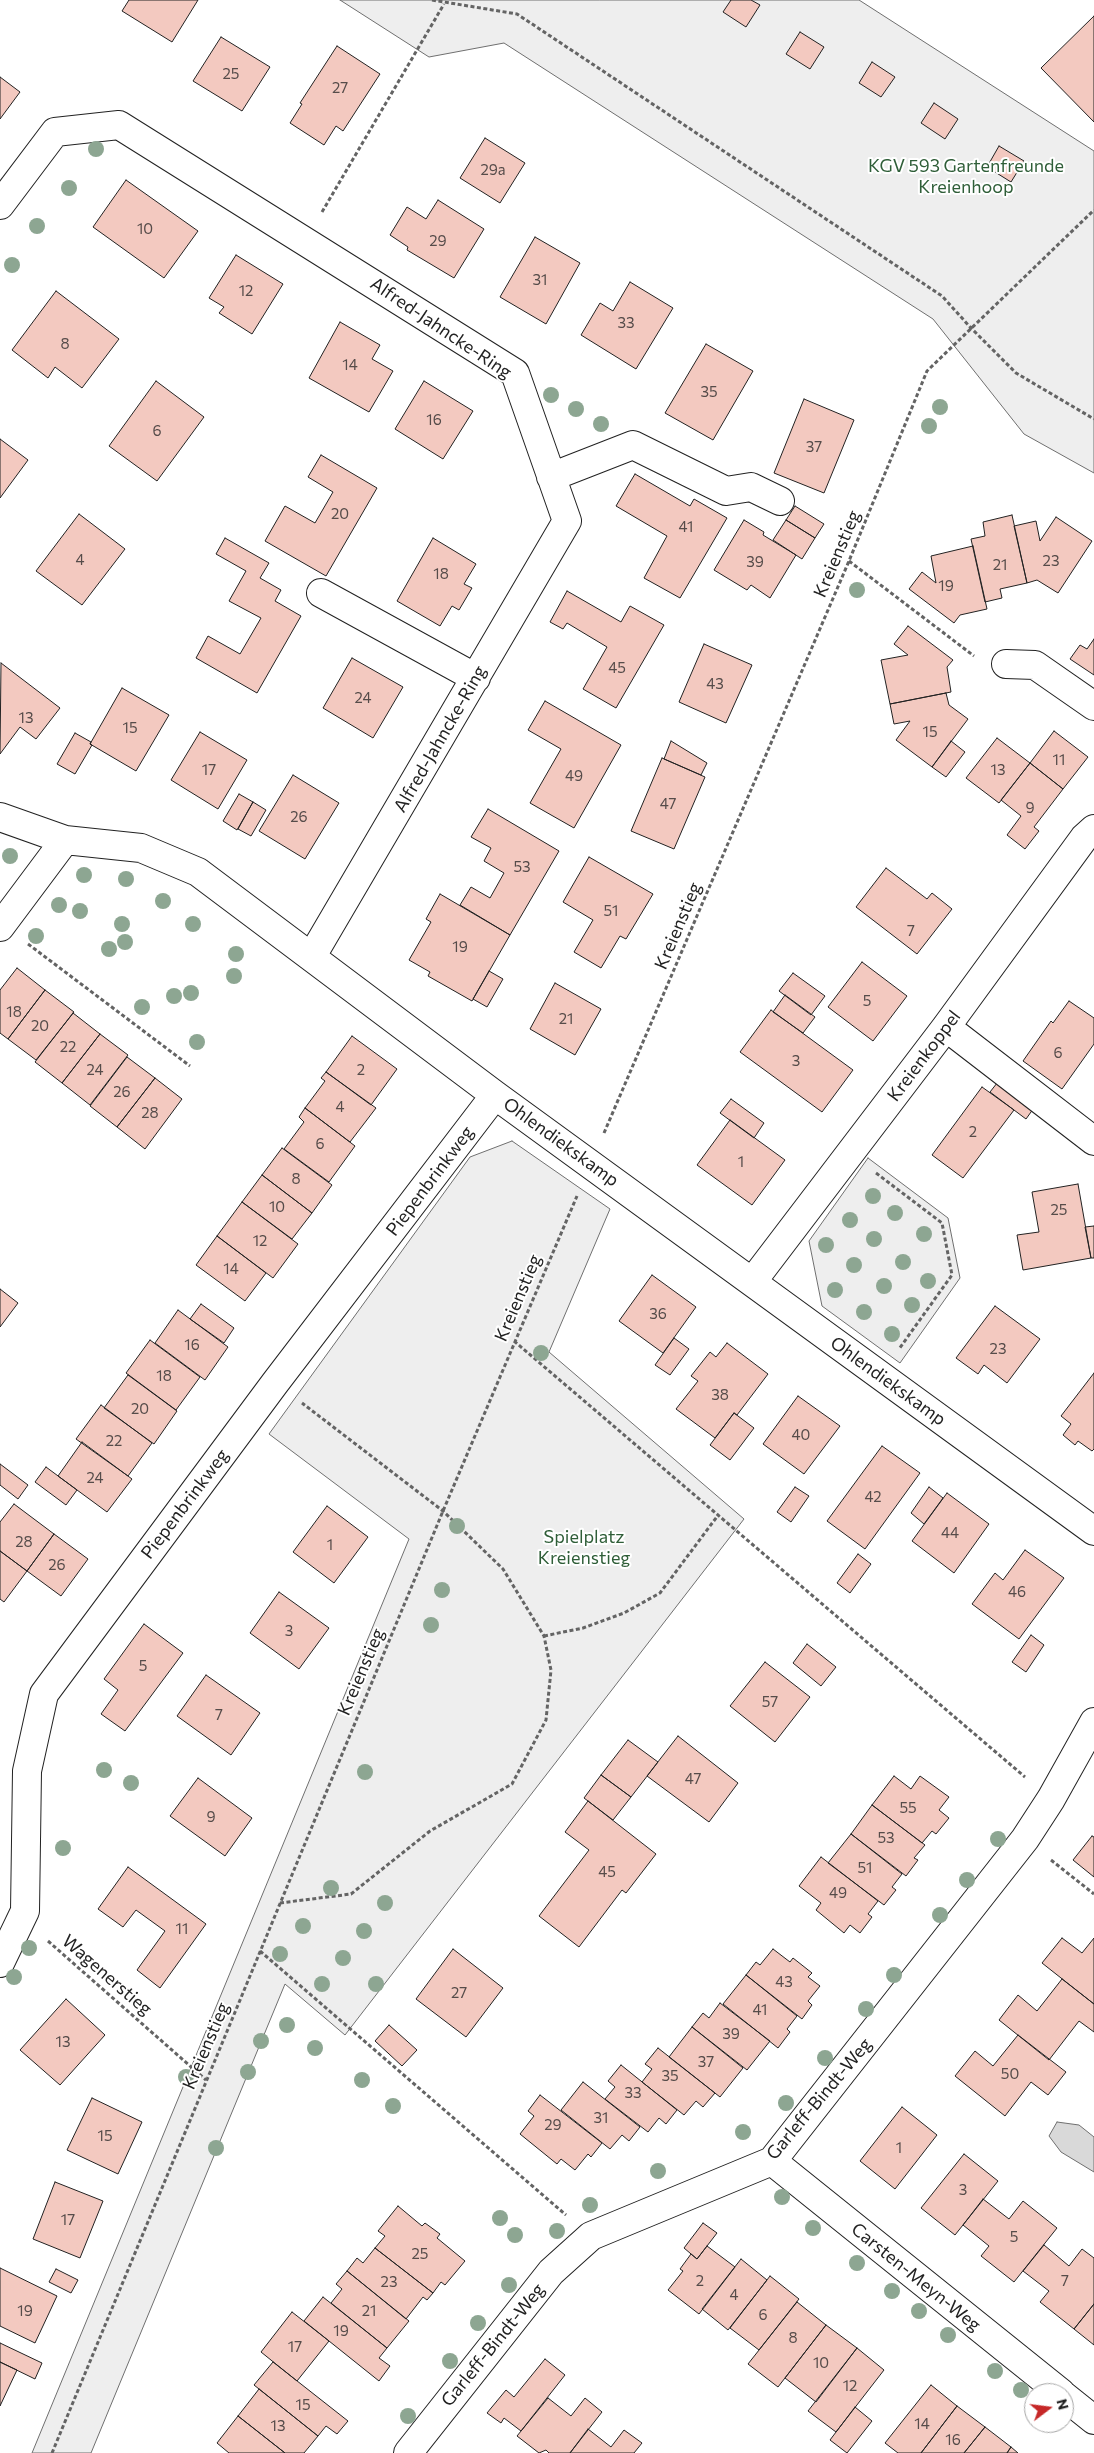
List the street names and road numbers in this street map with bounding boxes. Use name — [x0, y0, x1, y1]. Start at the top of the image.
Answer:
street label: Alfred-Jahncke-Ring — [366, 273, 516, 383]
street label: Kreienstieg — [809, 507, 865, 601]
street label: Alfred-Jahncke-Ring — [389, 662, 491, 816]
street label: Kreienstieg — [650, 879, 706, 973]
street label: Kreienkoppel — [883, 1006, 965, 1106]
street label: Ohlendiekskamp — [499, 1093, 623, 1191]
street label: Piepenbrinkweg — [382, 1122, 478, 1240]
street label: Kreienstieg — [490, 1251, 546, 1345]
street label: Ohlendiekskamp — [826, 1332, 950, 1430]
street label: Piepenbrinkweg — [137, 1445, 233, 1563]
street label: Kreienstieg — [333, 1625, 389, 1719]
street label: Wagenerstieg — [58, 1930, 156, 2020]
street label: Kreienstieg — [178, 1999, 234, 2093]
street label: Garleff-Bindt-Weg — [762, 2034, 876, 2164]
street label: Carsten-Meyn-Weg — [847, 2218, 985, 2336]
street label: Garleff-Bindt-Weg — [437, 2279, 549, 2411]

